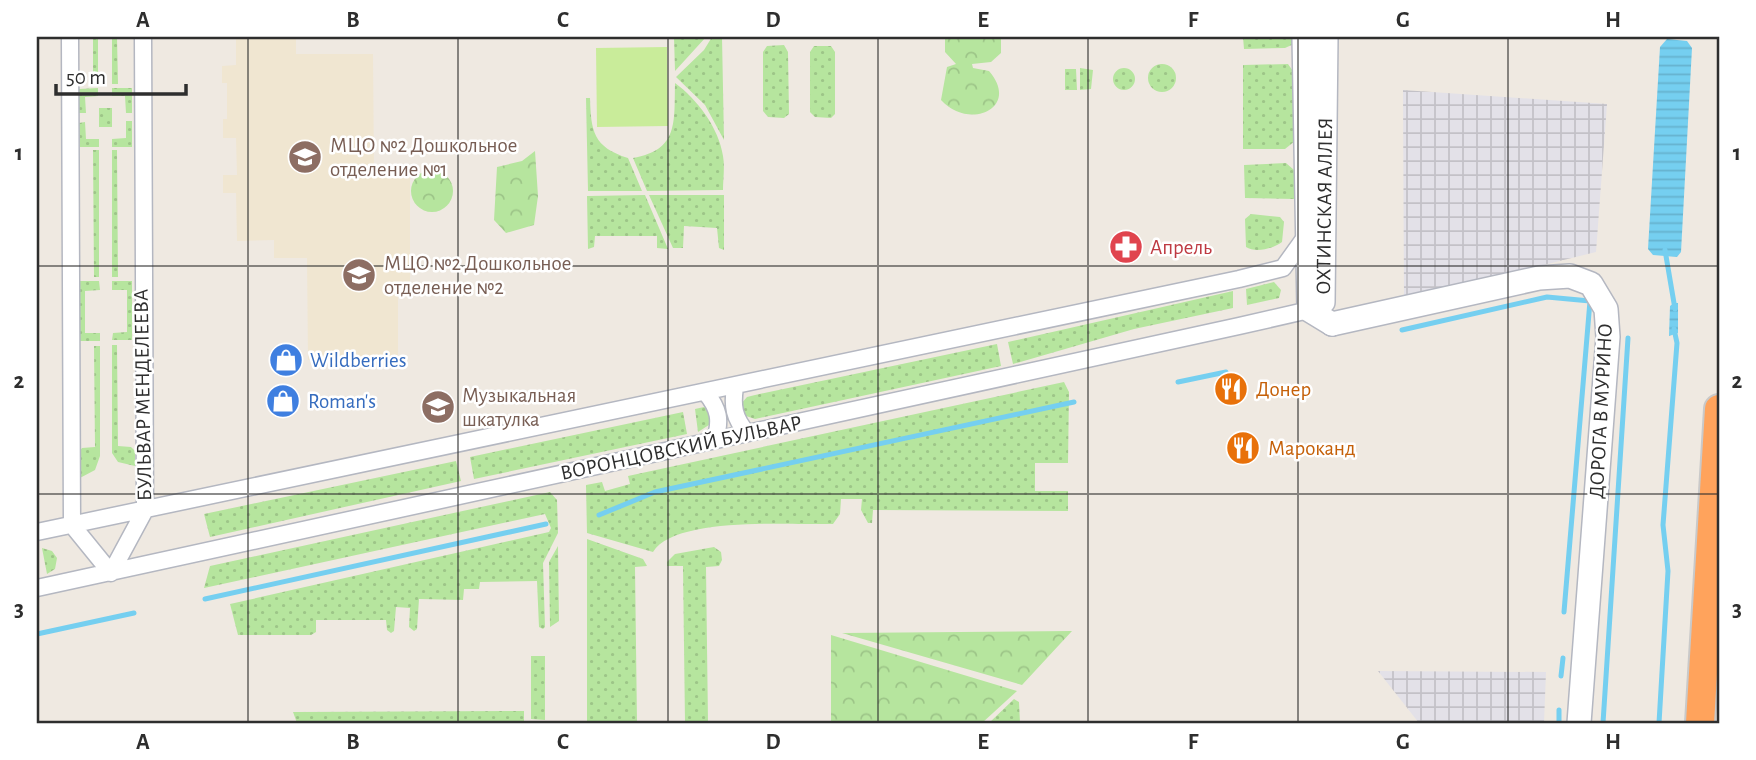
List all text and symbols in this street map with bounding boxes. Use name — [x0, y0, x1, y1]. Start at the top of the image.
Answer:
text: A — [136, 9, 150, 32]
text: B — [346, 9, 360, 32]
text: C — [557, 9, 569, 32]
text: D — [765, 9, 781, 32]
text: E — [977, 9, 989, 32]
text: F — [1188, 9, 1199, 32]
text: G — [1396, 9, 1410, 32]
text: H — [1605, 9, 1621, 32]
scale bar — [56, 52, 186, 96]
text: 50 m — [66, 67, 106, 88]
street label: ОХТИНСКАЯ АЛЛЕЯ — [1313, 117, 1336, 295]
place label: МЦО №2 Дошкольное отделение №1 — [330, 135, 517, 180]
school or university icon: МЦО №2 Дошкольное отделение №1 — [286, 138, 324, 176]
text: 1 — [15, 142, 23, 165]
text: 1 — [1733, 142, 1741, 165]
pharmacy icon: Апрель — [1107, 228, 1145, 266]
place label: Апрель — [1150, 237, 1212, 258]
place label: МЦО №2 Дошкольное отделение №2 — [384, 253, 571, 298]
school or university icon: МЦО №2 Дошкольное отделение №2 — [340, 256, 378, 294]
street label: БУЛЬВАР МЕНДЕЛЕЕВА — [131, 289, 155, 501]
street label: ДОРОГА В МУРИНО — [1586, 323, 1616, 499]
shop icon: Wildberries — [267, 341, 305, 379]
place label: Wildberries — [310, 350, 406, 371]
text: 2 — [14, 370, 25, 393]
restaurant icon: Донер — [1212, 370, 1250, 408]
text: 2 — [1732, 370, 1743, 393]
place label: Донер — [1256, 379, 1311, 400]
shop icon: Roman's — [264, 382, 302, 420]
place label: Музыкальная шкатулка — [462, 385, 576, 430]
school or university icon: Музыкальная шкатулка — [419, 388, 457, 426]
place label: Roman's — [308, 391, 376, 412]
street label: ВОРОНЦОВСКИЙ БУЛЬВАР — [558, 411, 804, 484]
restaurant icon: Мароканд — [1224, 429, 1262, 467]
place label: Мароканд — [1268, 438, 1356, 459]
text: 3 — [14, 598, 24, 621]
text: 3 — [1732, 598, 1742, 621]
text: A — [136, 731, 150, 754]
text: B — [346, 731, 360, 754]
text: C — [557, 731, 569, 754]
text: D — [765, 731, 781, 754]
text: E — [977, 731, 989, 754]
text: F — [1188, 731, 1199, 754]
text: G — [1396, 731, 1410, 754]
text: H — [1605, 731, 1621, 754]

